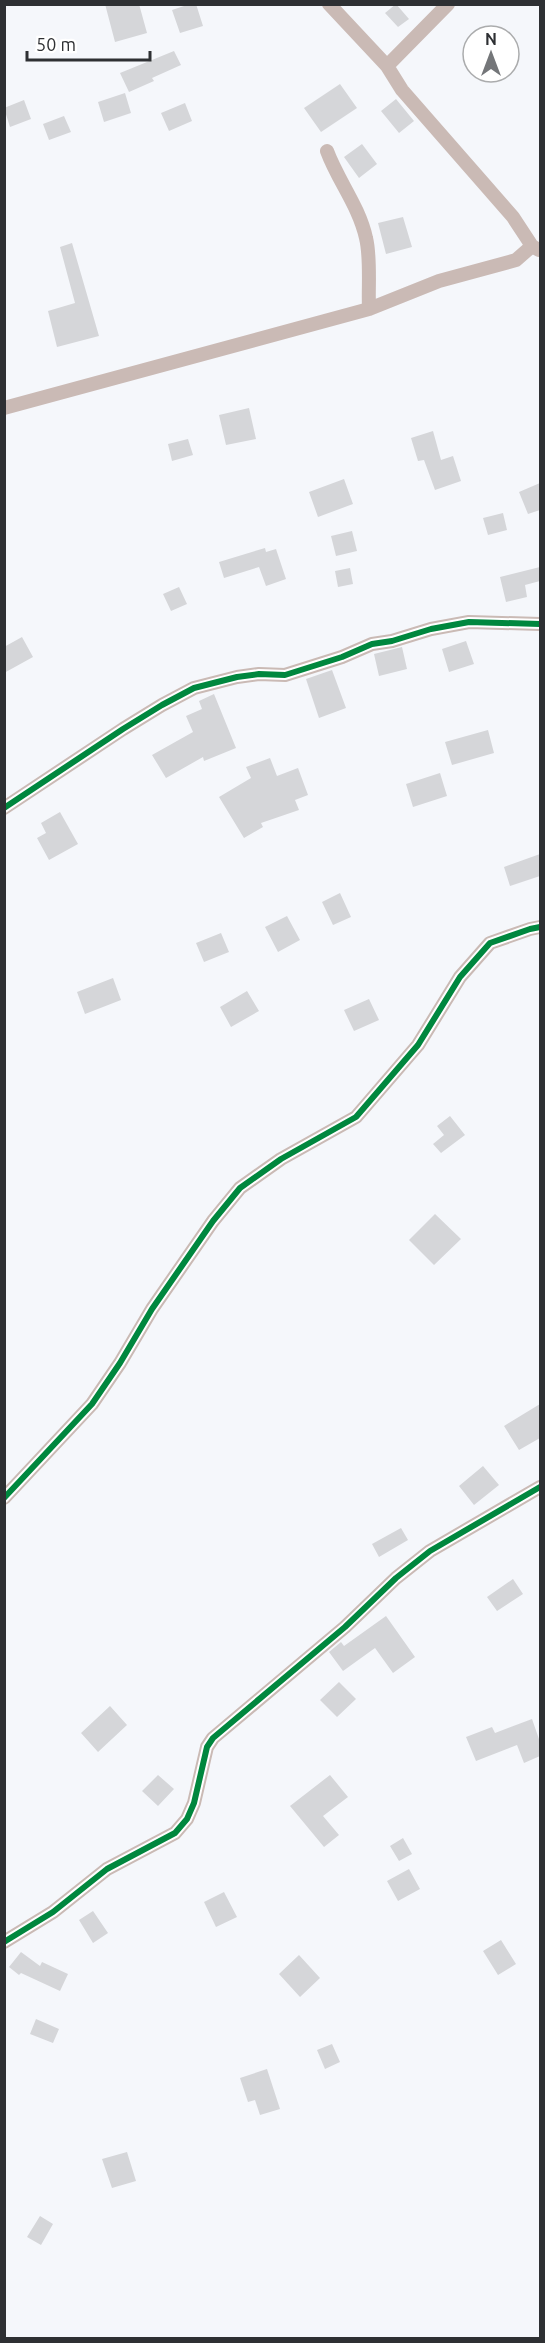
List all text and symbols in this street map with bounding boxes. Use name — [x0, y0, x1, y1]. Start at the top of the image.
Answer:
scale bar — [27, 24, 150, 62]
north arrow — [461, 24, 521, 84]
text: N — [485, 30, 497, 48]
text: 50 m — [36, 34, 76, 54]

